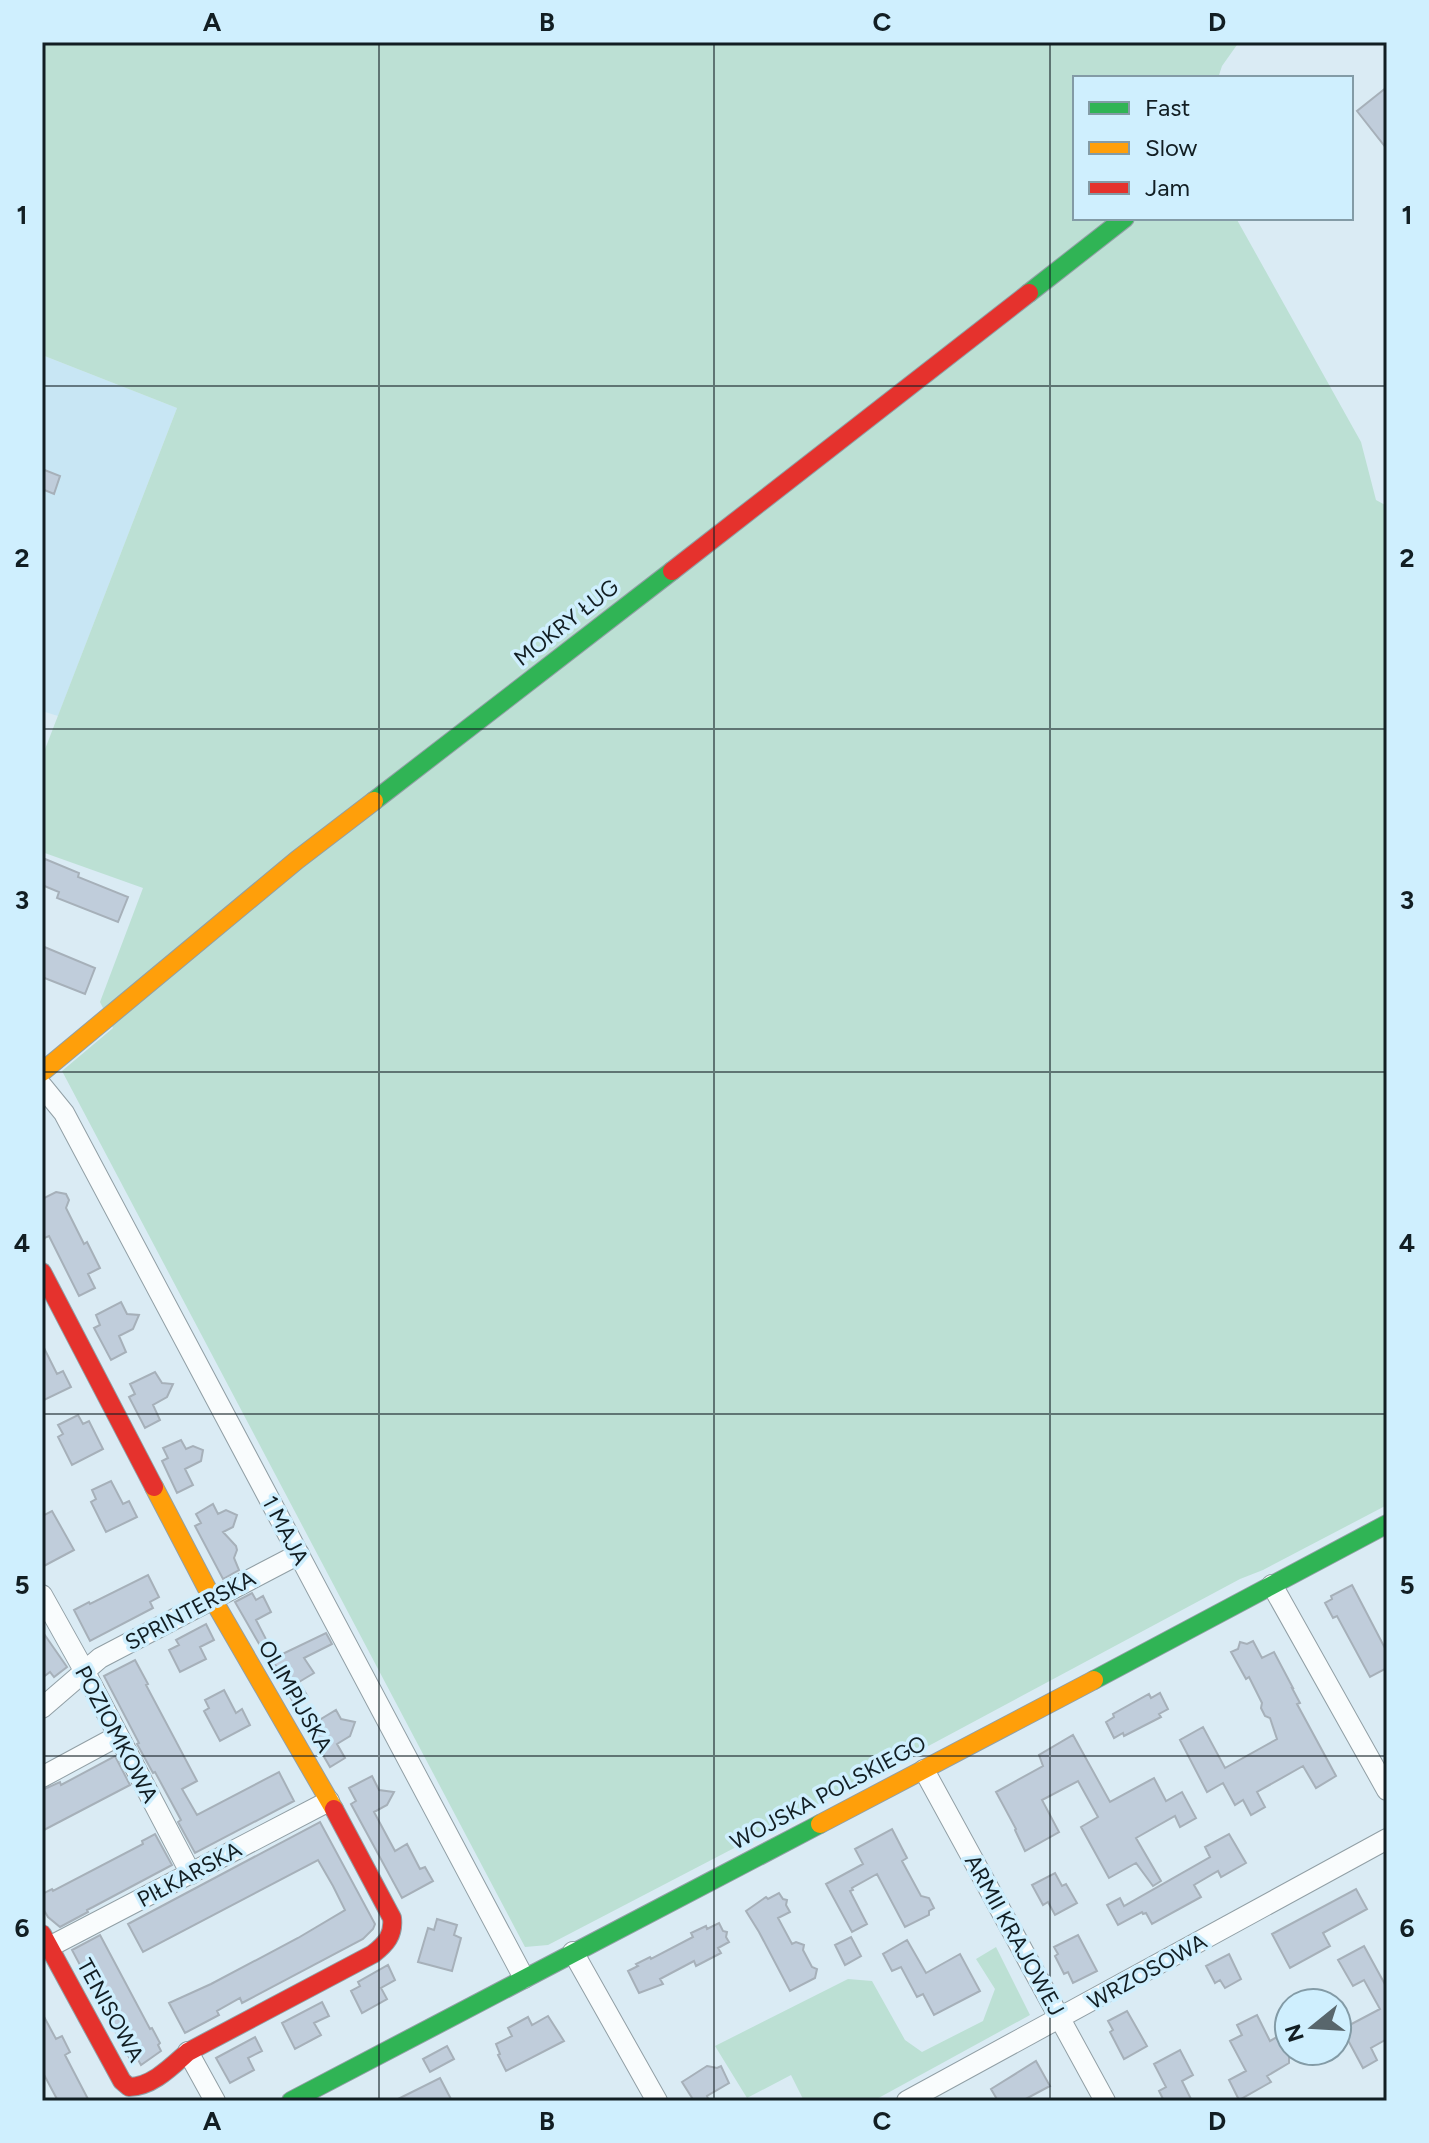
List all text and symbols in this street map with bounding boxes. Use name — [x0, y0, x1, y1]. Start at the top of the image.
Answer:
text: A — [203, 6, 222, 38]
text: B — [539, 6, 555, 38]
text: C — [873, 6, 892, 38]
text: D — [1208, 6, 1226, 38]
legend — [1073, 76, 1353, 220]
text: Fast — [1145, 93, 1190, 122]
text: Slow — [1145, 133, 1198, 162]
text: Jam — [1145, 173, 1190, 202]
text: 1 — [17, 199, 27, 231]
text: 1 — [1402, 199, 1412, 231]
text: 2 — [14, 542, 30, 574]
text: 2 — [1399, 542, 1415, 574]
street label: MOKRY ŁUG — [509, 573, 624, 672]
text: 3 — [15, 884, 29, 916]
text: 3 — [1400, 884, 1414, 916]
text: 4 — [14, 1227, 30, 1259]
text: 4 — [1399, 1227, 1415, 1259]
street label: 1 MAJA — [256, 1491, 315, 1569]
street label: SPRINTERSKA — [120, 1565, 260, 1656]
text: 5 — [14, 1569, 30, 1601]
text: 5 — [1399, 1569, 1415, 1601]
street label: OLIMPIJSKA — [253, 1635, 339, 1757]
street label: POZIOMKOWA — [69, 1661, 164, 1807]
street label: WOJSKA POLSKIEGO — [726, 1729, 931, 1855]
street label: PIŁKARSKA — [133, 1836, 246, 1913]
street label: ARMII KRAJOWEJ — [959, 1850, 1070, 2021]
text: 6 — [14, 1912, 30, 1944]
text: 6 — [1399, 1912, 1415, 1944]
street label: WRZOSOWA — [1083, 1928, 1211, 2015]
street label: TENISOWA — [71, 1954, 150, 2067]
north arrow — [1273, 1987, 1353, 2067]
text: N — [1279, 2021, 1310, 2045]
text: A — [203, 2105, 222, 2137]
text: B — [539, 2105, 555, 2137]
text: C — [873, 2105, 892, 2137]
text: D — [1208, 2105, 1226, 2137]

